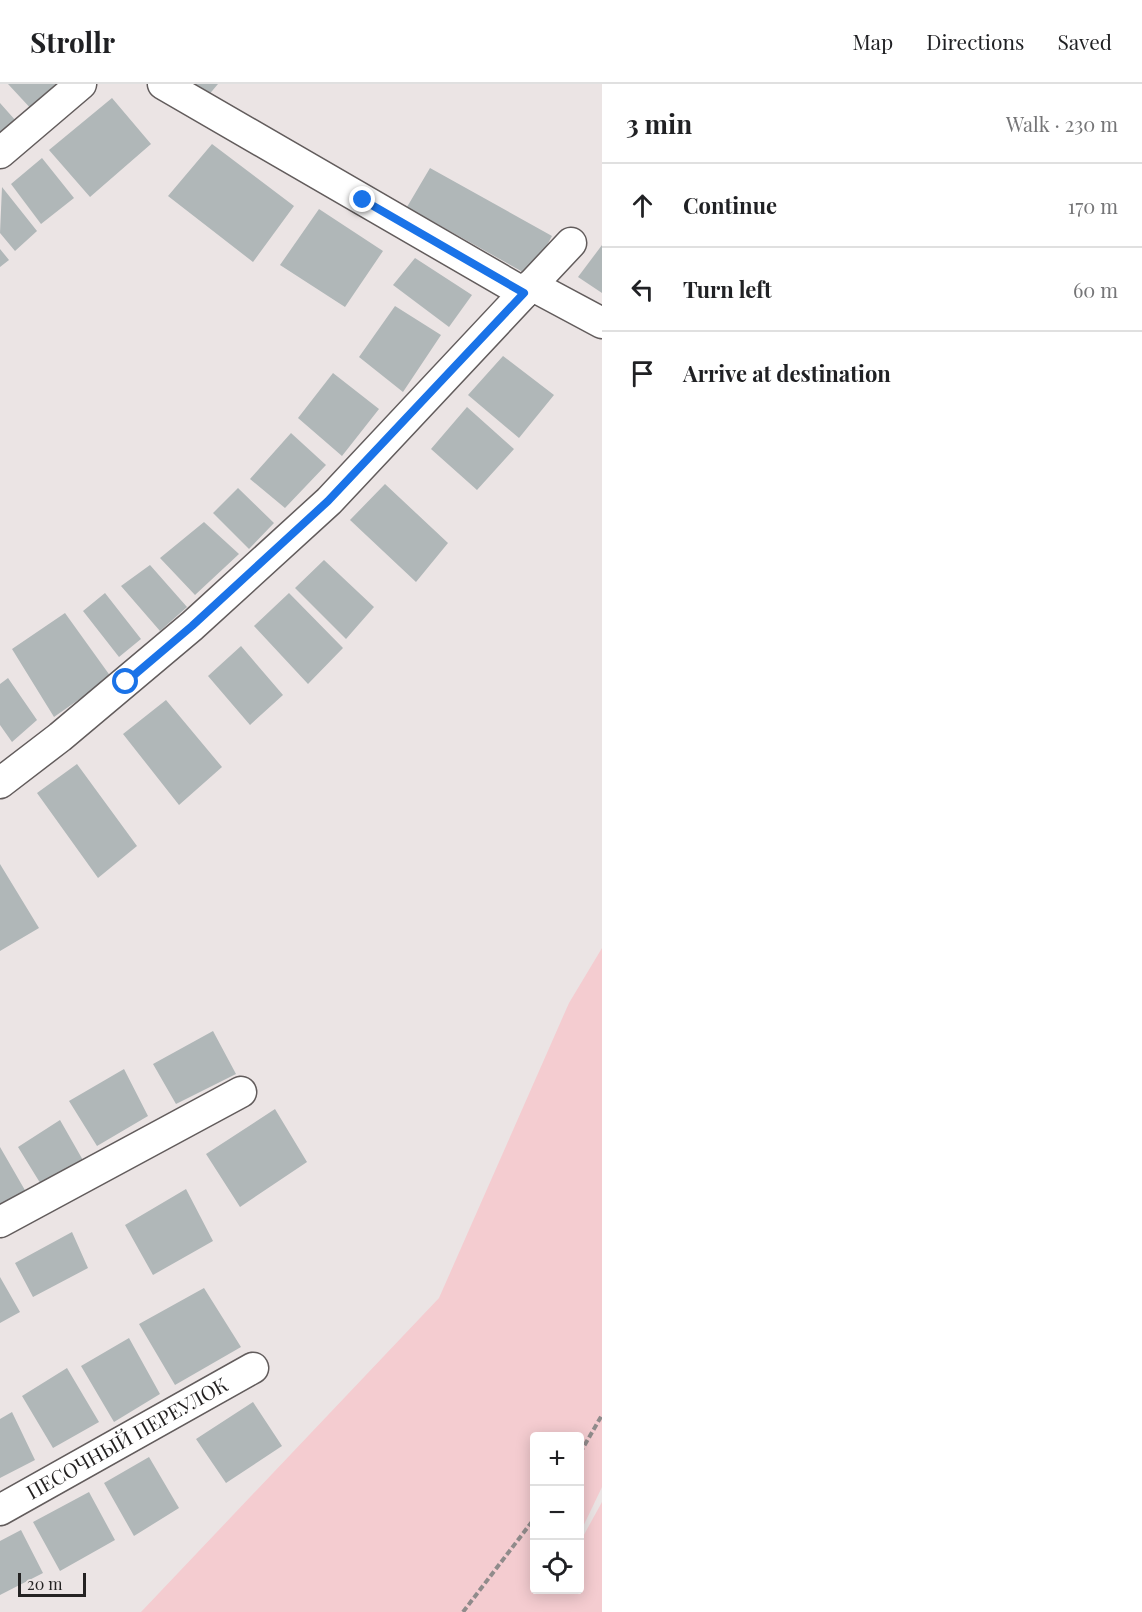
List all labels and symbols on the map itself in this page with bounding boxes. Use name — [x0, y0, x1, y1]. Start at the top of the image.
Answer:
route end — [349, 186, 375, 212]
route start — [112, 668, 138, 694]
street label: ПЕСОЧНЫЙ ПЕРЕУЛОК — [21, 1370, 233, 1505]
scale bar — [18, 1570, 86, 1598]

